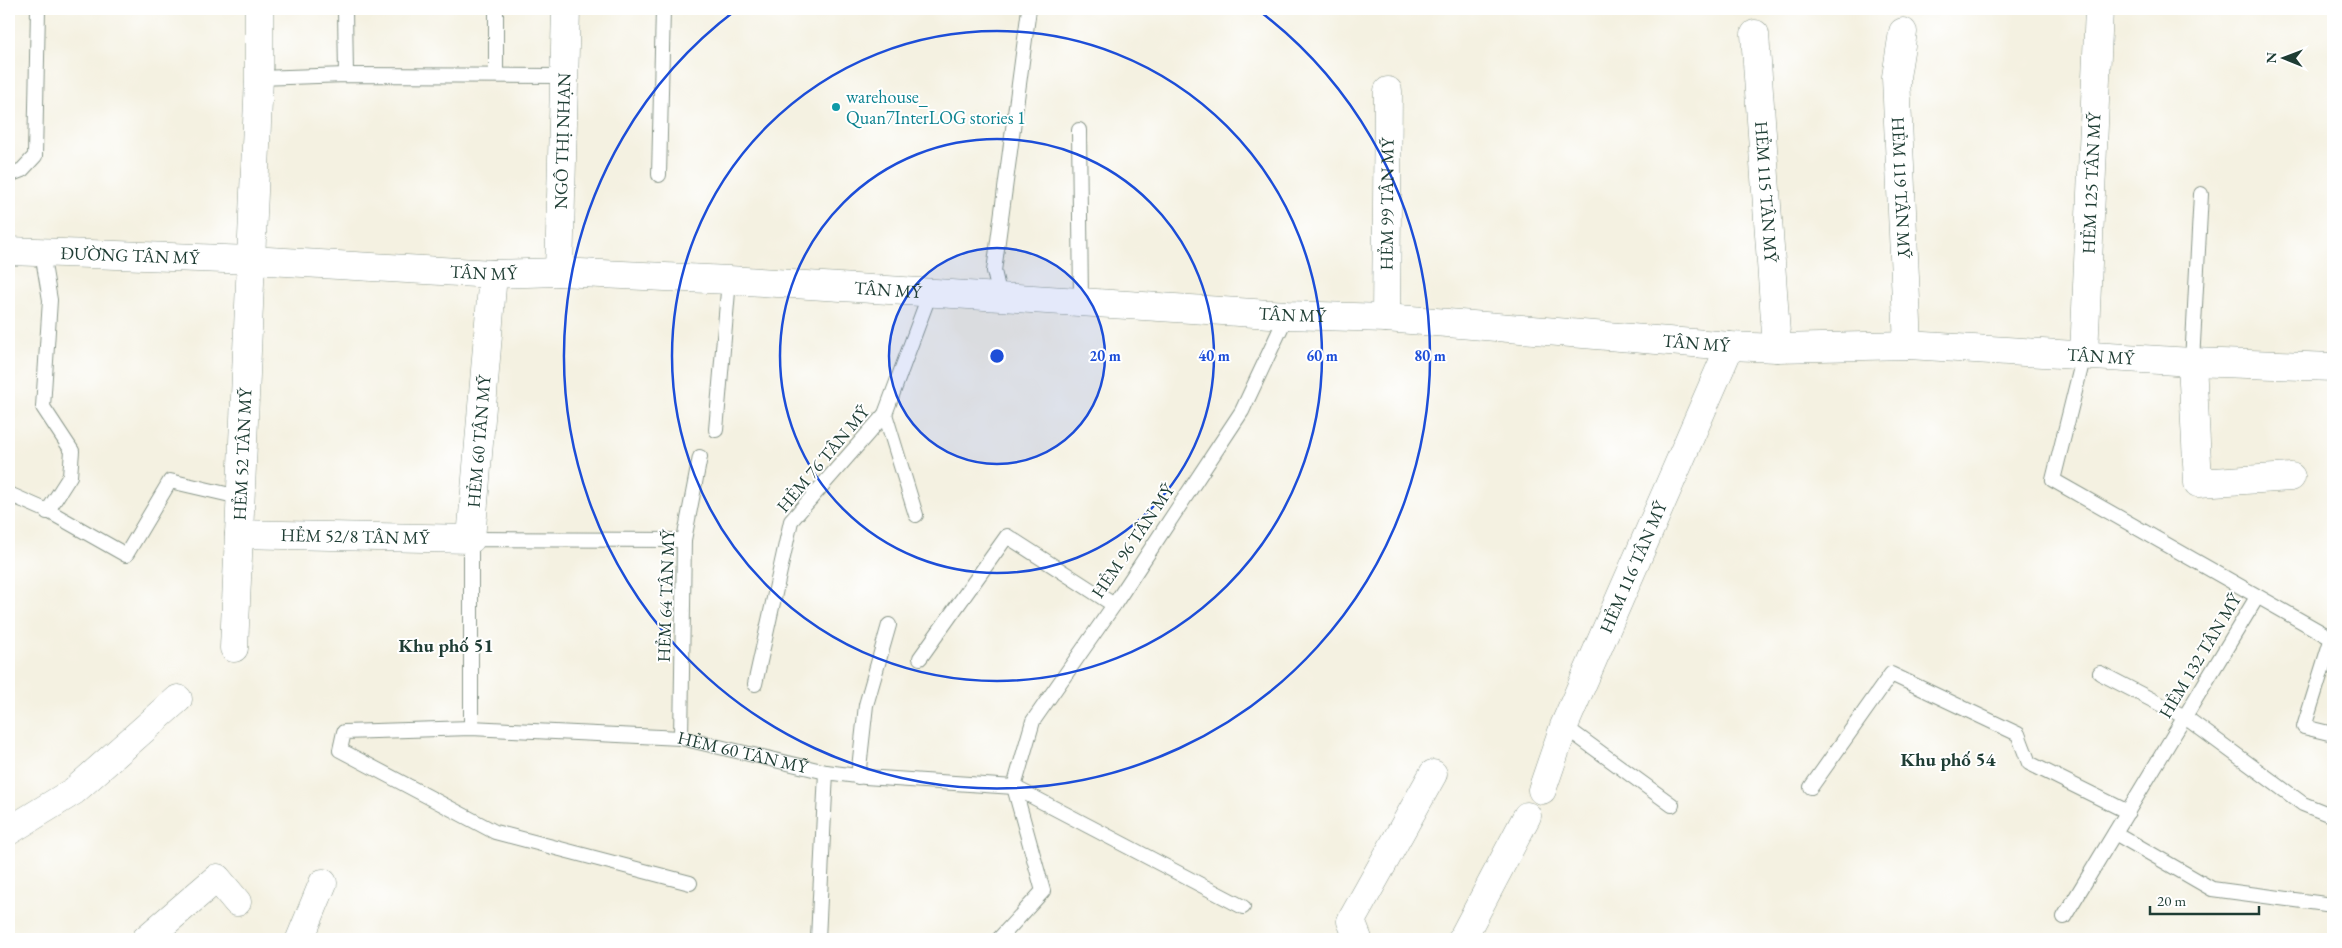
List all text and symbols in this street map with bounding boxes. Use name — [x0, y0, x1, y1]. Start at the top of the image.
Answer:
north arrow — [2260, 32, 2310, 82]
text: N — [2262, 51, 2280, 64]
street label: NGÔ THỊ NHẠN — [549, 72, 575, 210]
place label: warehouse_ Quan7InterLOG stories 1 — [846, 85, 1026, 129]
marker: warehouse_ Quan7InterLOG stories 1 — [830, 101, 842, 113]
street label: HẺM 125 TÂN MỸ — [2076, 110, 2106, 254]
street label: HẺM 119 TÂN MỸ — [1887, 116, 1916, 260]
street label: HẺM 115 TÂN MỸ — [1750, 120, 1783, 265]
street label: HẺM 99 TÂN MỸ — [1374, 136, 1399, 271]
street label: ĐƯỜNG TÂN MỸ — [60, 241, 201, 269]
street label: TÂN MỸ — [449, 260, 519, 285]
street label: TÂN MỸ — [854, 276, 924, 303]
street label: TÂN MỸ — [1258, 301, 1328, 327]
street label: TÂN MỸ — [1662, 329, 1732, 357]
street label: TÂN MỸ — [2066, 343, 2137, 370]
text: 20 m — [1089, 346, 1121, 365]
text: 40 m — [1198, 346, 1230, 365]
text: 60 m — [1306, 346, 1338, 365]
text: 80 m — [1414, 346, 1446, 365]
centre of rings — [988, 347, 1006, 365]
street label: HẺM 60 TÂN MỸ — [462, 373, 496, 509]
street label: HẺM 52 TÂN MỸ — [228, 386, 256, 521]
street label: HẺM 76 TÂN MỸ — [771, 399, 875, 517]
street label: HẺM 96 TÂN MỸ — [1086, 478, 1180, 602]
street label: HẺM 116 TÂN MỸ — [1594, 496, 1672, 636]
street label: HẺM 52/8 TÂN MỸ — [280, 523, 431, 549]
street label: HẺM 64 TÂN MỸ — [652, 528, 679, 663]
street label: HẺM 132 TÂN MỸ — [2153, 588, 2247, 722]
district label: Khu phố 51 — [398, 633, 494, 658]
street label: HẺM 60 TÂN MỸ — [675, 726, 812, 779]
district label: Khu phố 54 — [1900, 747, 1996, 772]
scale bar — [2150, 883, 2258, 915]
text: 20 m — [2157, 891, 2186, 910]

